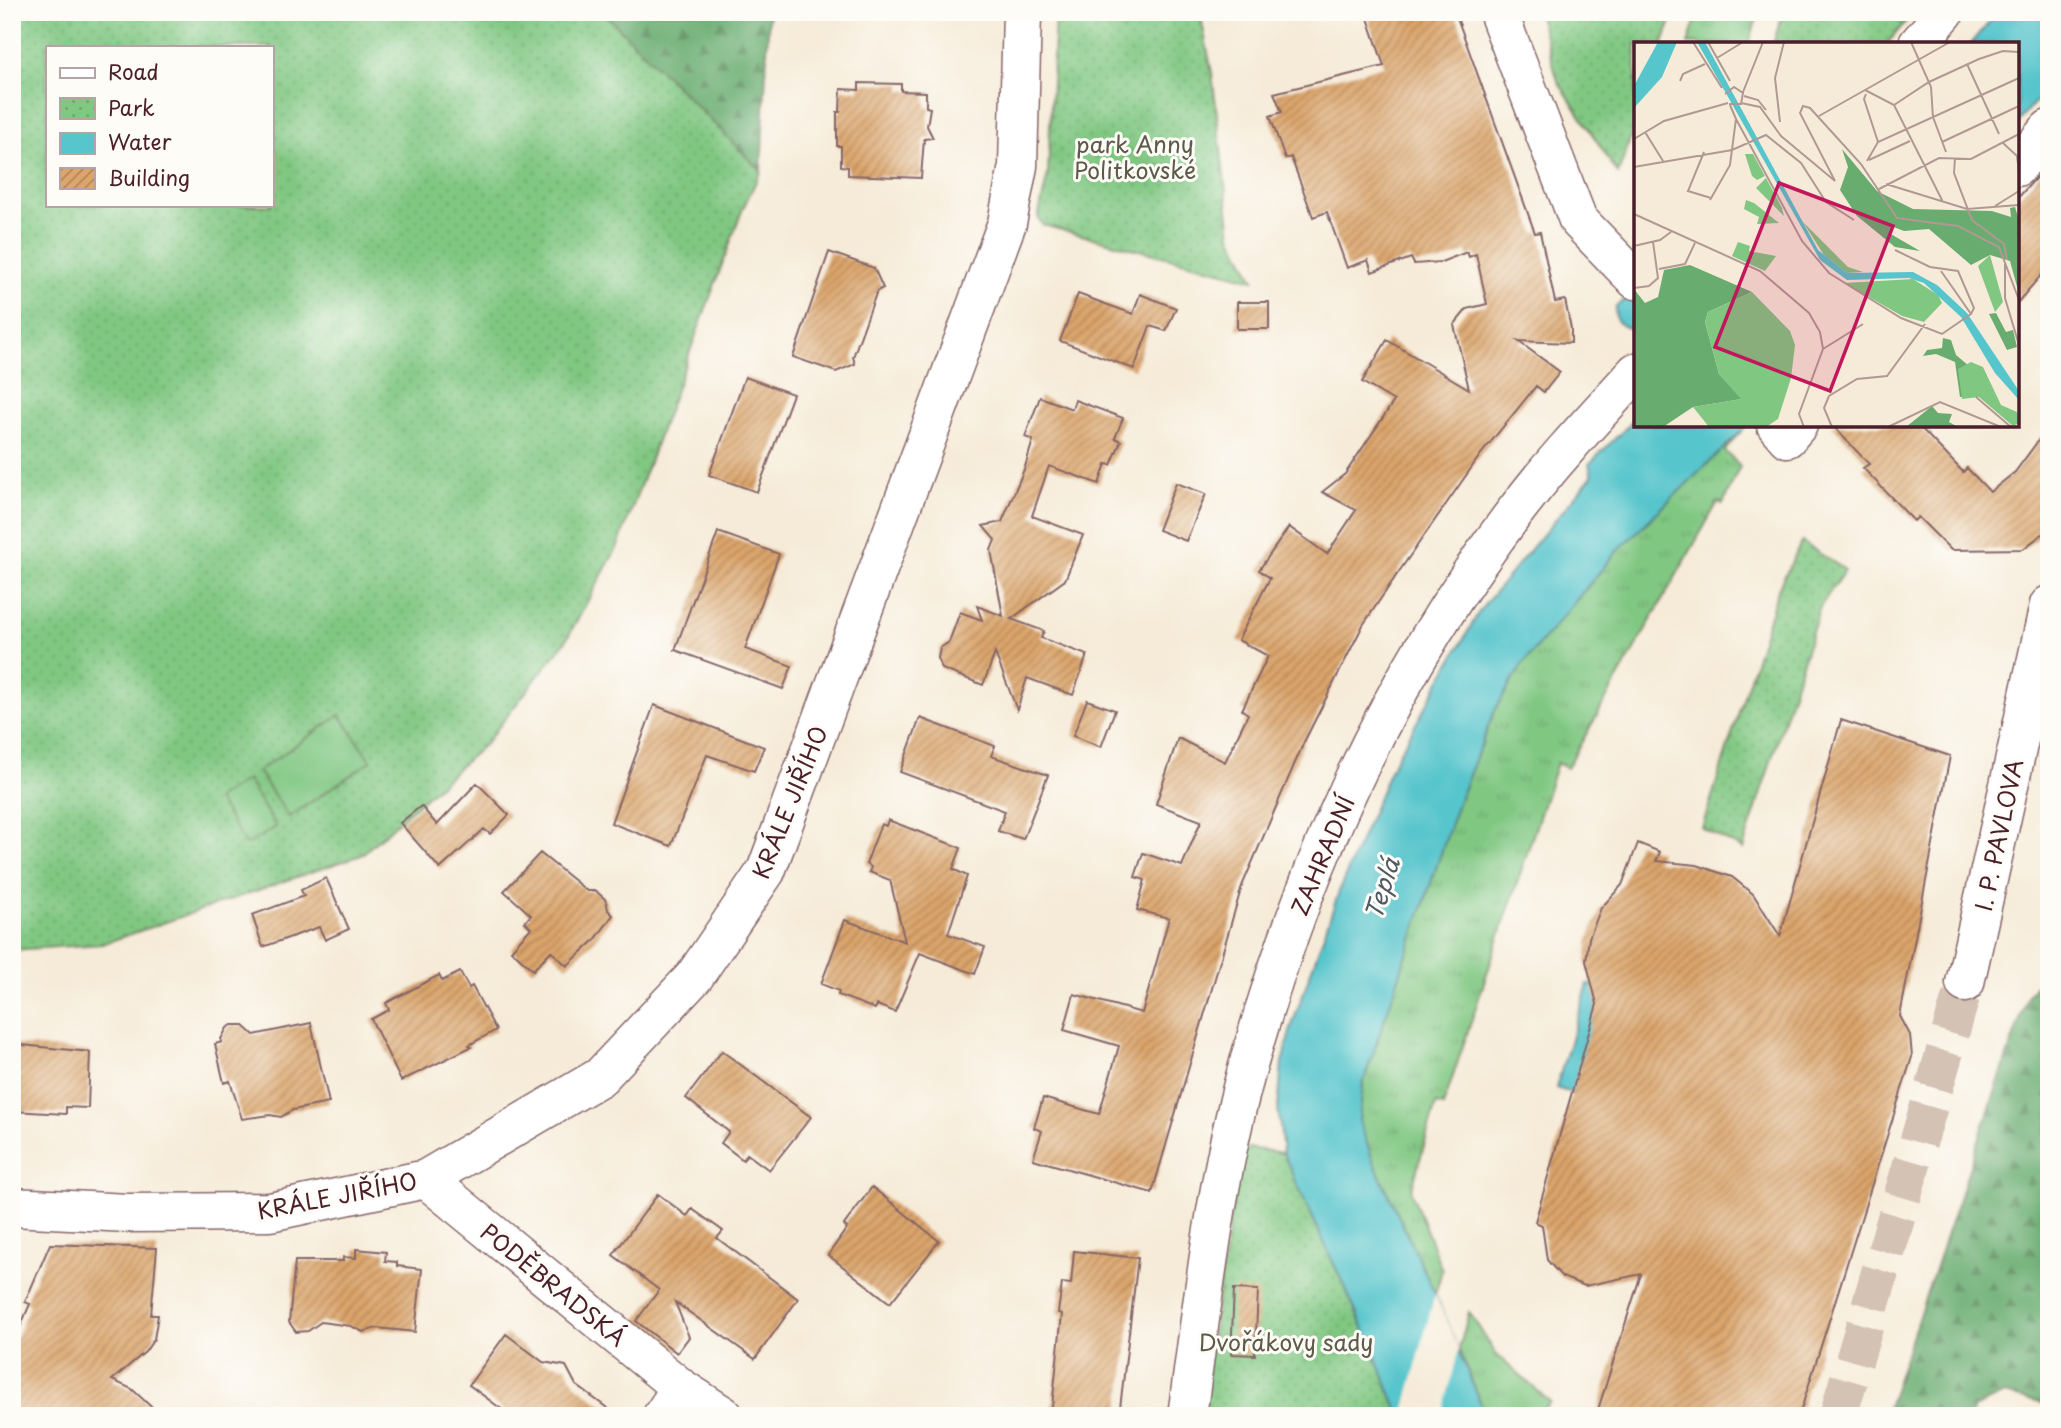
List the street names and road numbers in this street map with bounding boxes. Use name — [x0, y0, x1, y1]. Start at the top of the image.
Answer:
street label: KRÁLE JIŘÍHO — [742, 720, 836, 884]
street label: I. P. PAVLOVA — [1965, 756, 2031, 914]
street label: ZAHRADNÍ — [1281, 789, 1363, 920]
street label: KRÁLE JIŘÍHO — [254, 1162, 420, 1228]
street label: PODĚBRADSKÁ — [474, 1214, 634, 1354]

